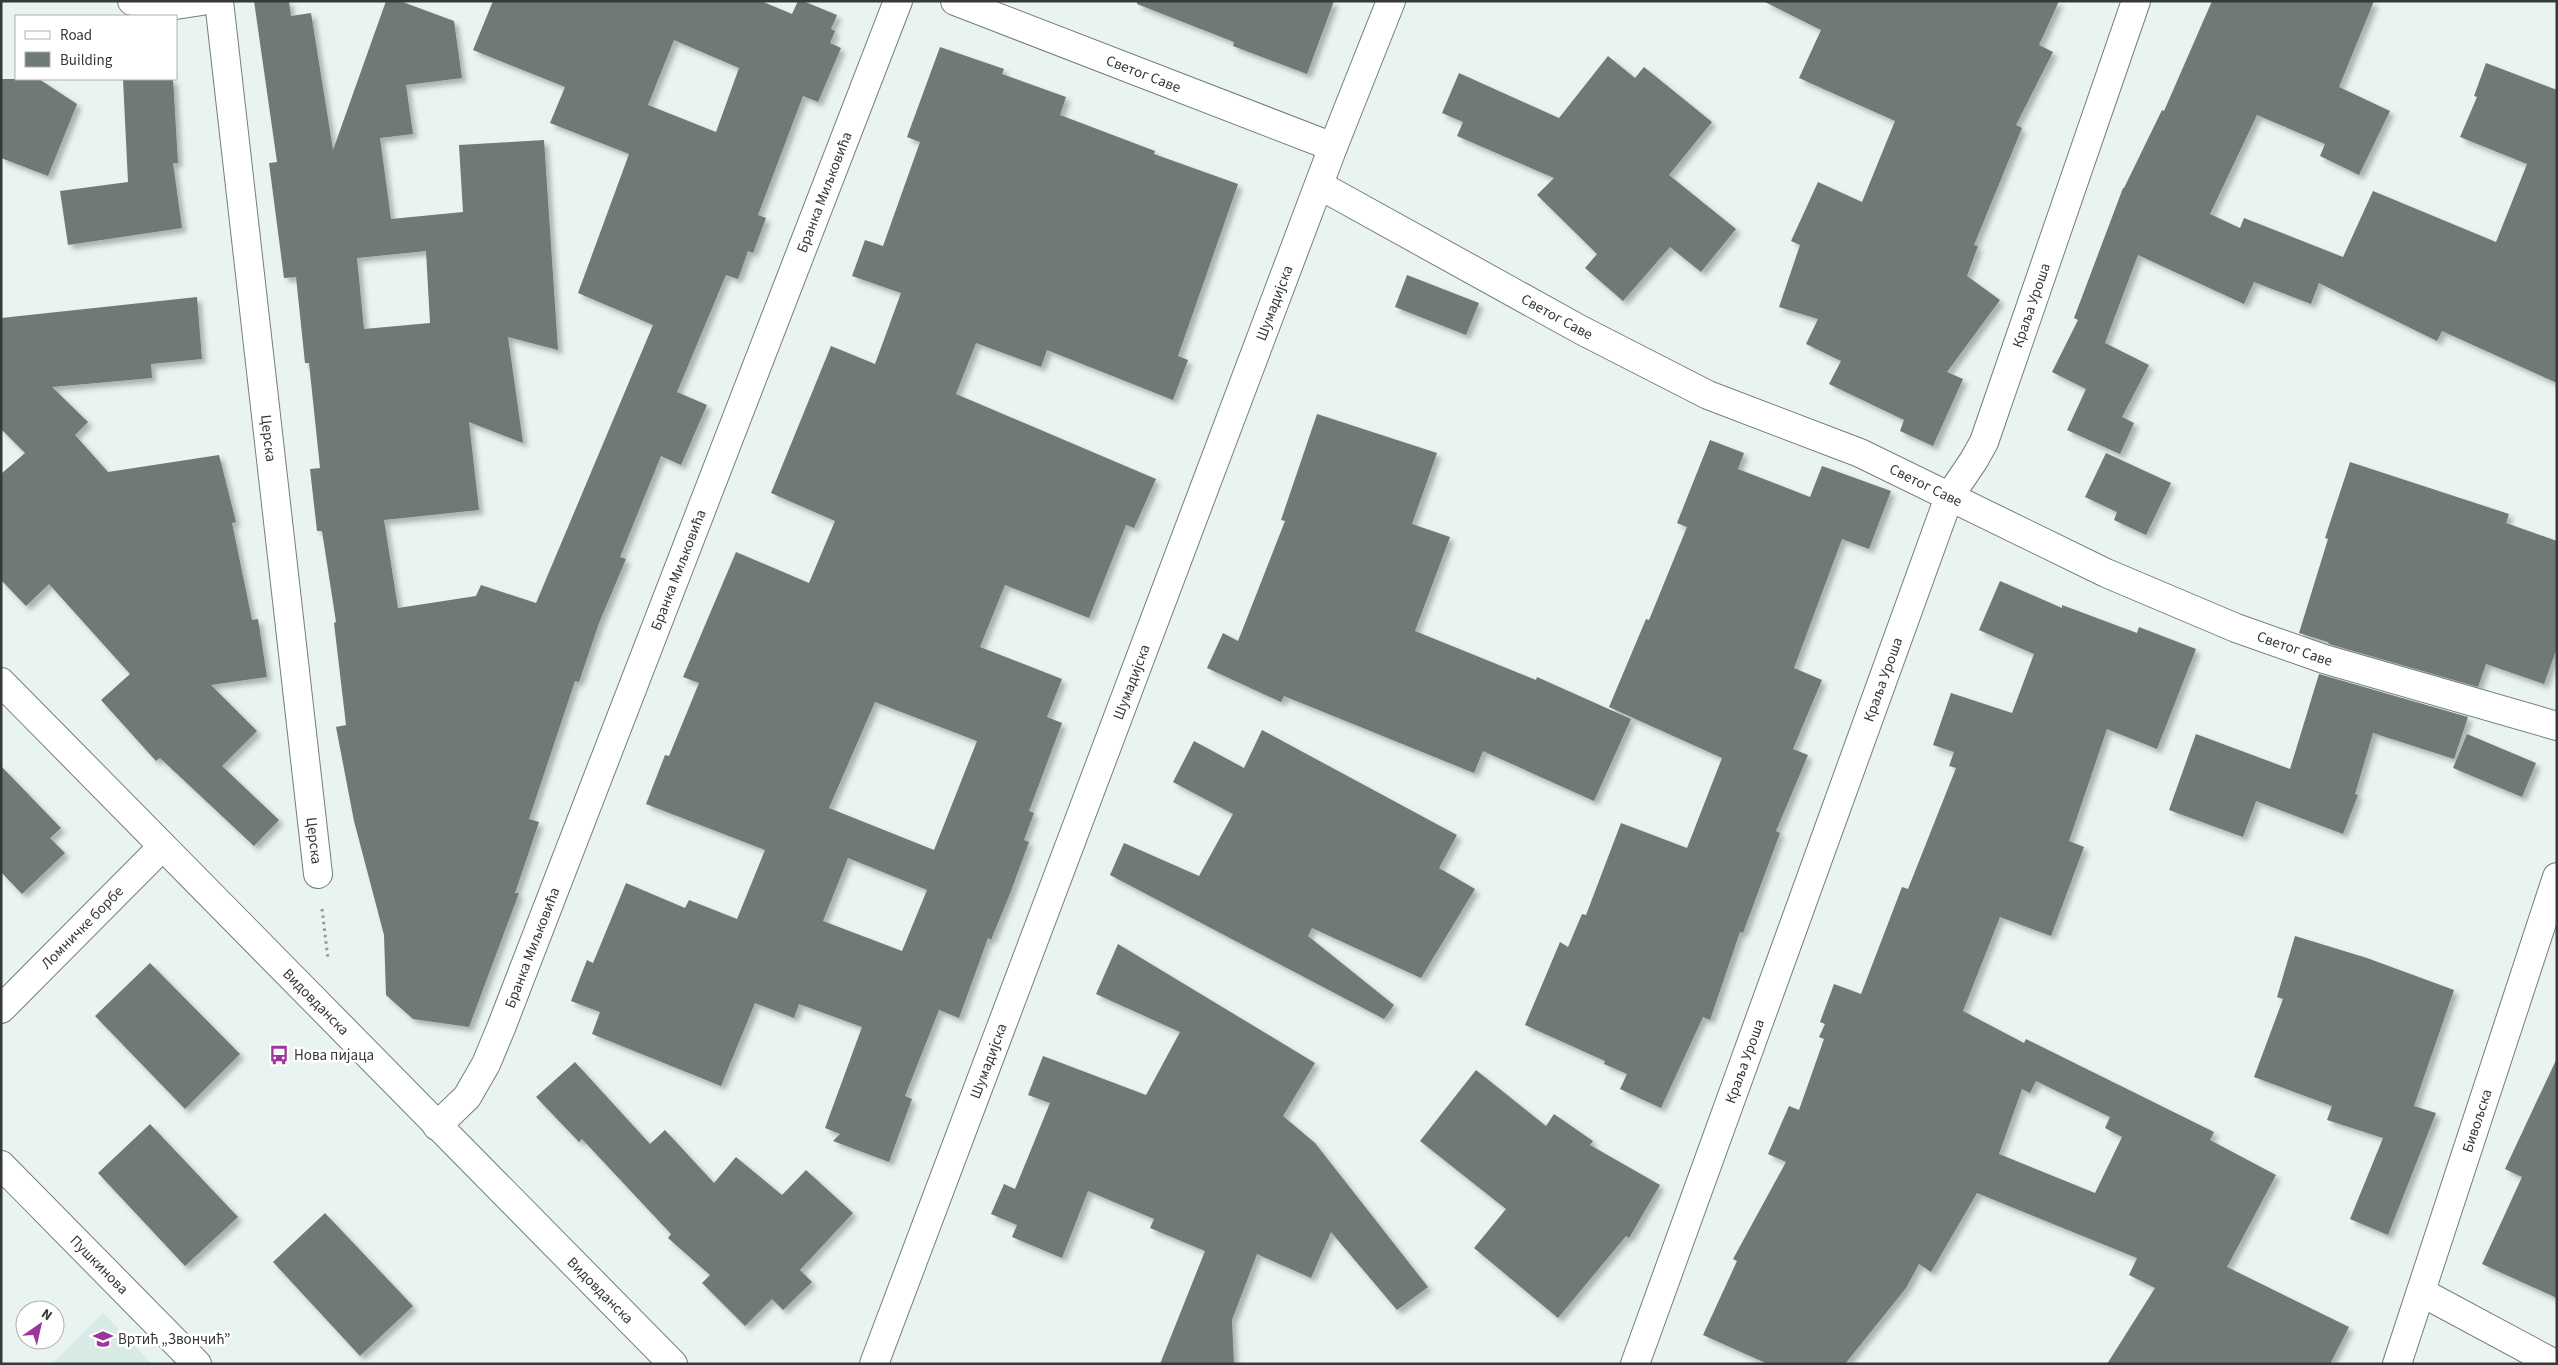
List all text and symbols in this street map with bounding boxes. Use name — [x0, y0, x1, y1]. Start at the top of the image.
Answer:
legend — [15, 15, 178, 80]
text: Road — [60, 25, 92, 46]
text: Building — [60, 50, 113, 71]
street label: Светог Саве — [1103, 50, 1184, 98]
street label: Бранка Миљковића — [792, 129, 858, 256]
street label: Краља Уроша — [2007, 260, 2056, 351]
street label: Шумадијска — [1251, 262, 1298, 344]
street label: Светог Саве — [1517, 289, 1596, 345]
street label: Церска — [255, 414, 281, 463]
street label: Светог Саве — [1886, 459, 1966, 512]
street label: Бранка Миљковића — [646, 506, 711, 634]
street label: Светог Саве — [2254, 626, 2335, 672]
street label: Краља Уроша — [1858, 634, 1908, 725]
street label: Шумадијска — [1108, 641, 1156, 723]
street label: Церска — [301, 816, 327, 865]
street label: Ломничке борбе — [36, 882, 128, 974]
street label: Бранка Миљковића — [500, 884, 565, 1011]
street label: Видовданска — [278, 964, 354, 1040]
street label: Краља Уроша — [1720, 1016, 1770, 1107]
street label: Шумадијска — [965, 1020, 1013, 1102]
bus stop icon: Нова пијаца — [268, 1044, 290, 1066]
place label: Нова пијаца — [294, 1045, 374, 1066]
street label: Бивољска — [2457, 1086, 2498, 1155]
street label: Пушкинова — [65, 1231, 133, 1299]
street label: Видовданска — [562, 1252, 638, 1329]
north arrow — [15, 1300, 65, 1350]
text: N — [37, 1304, 56, 1326]
school or university icon: Вртић „Звончић” — [92, 1328, 114, 1350]
place label: Вртић „Звончић” — [118, 1329, 230, 1350]

